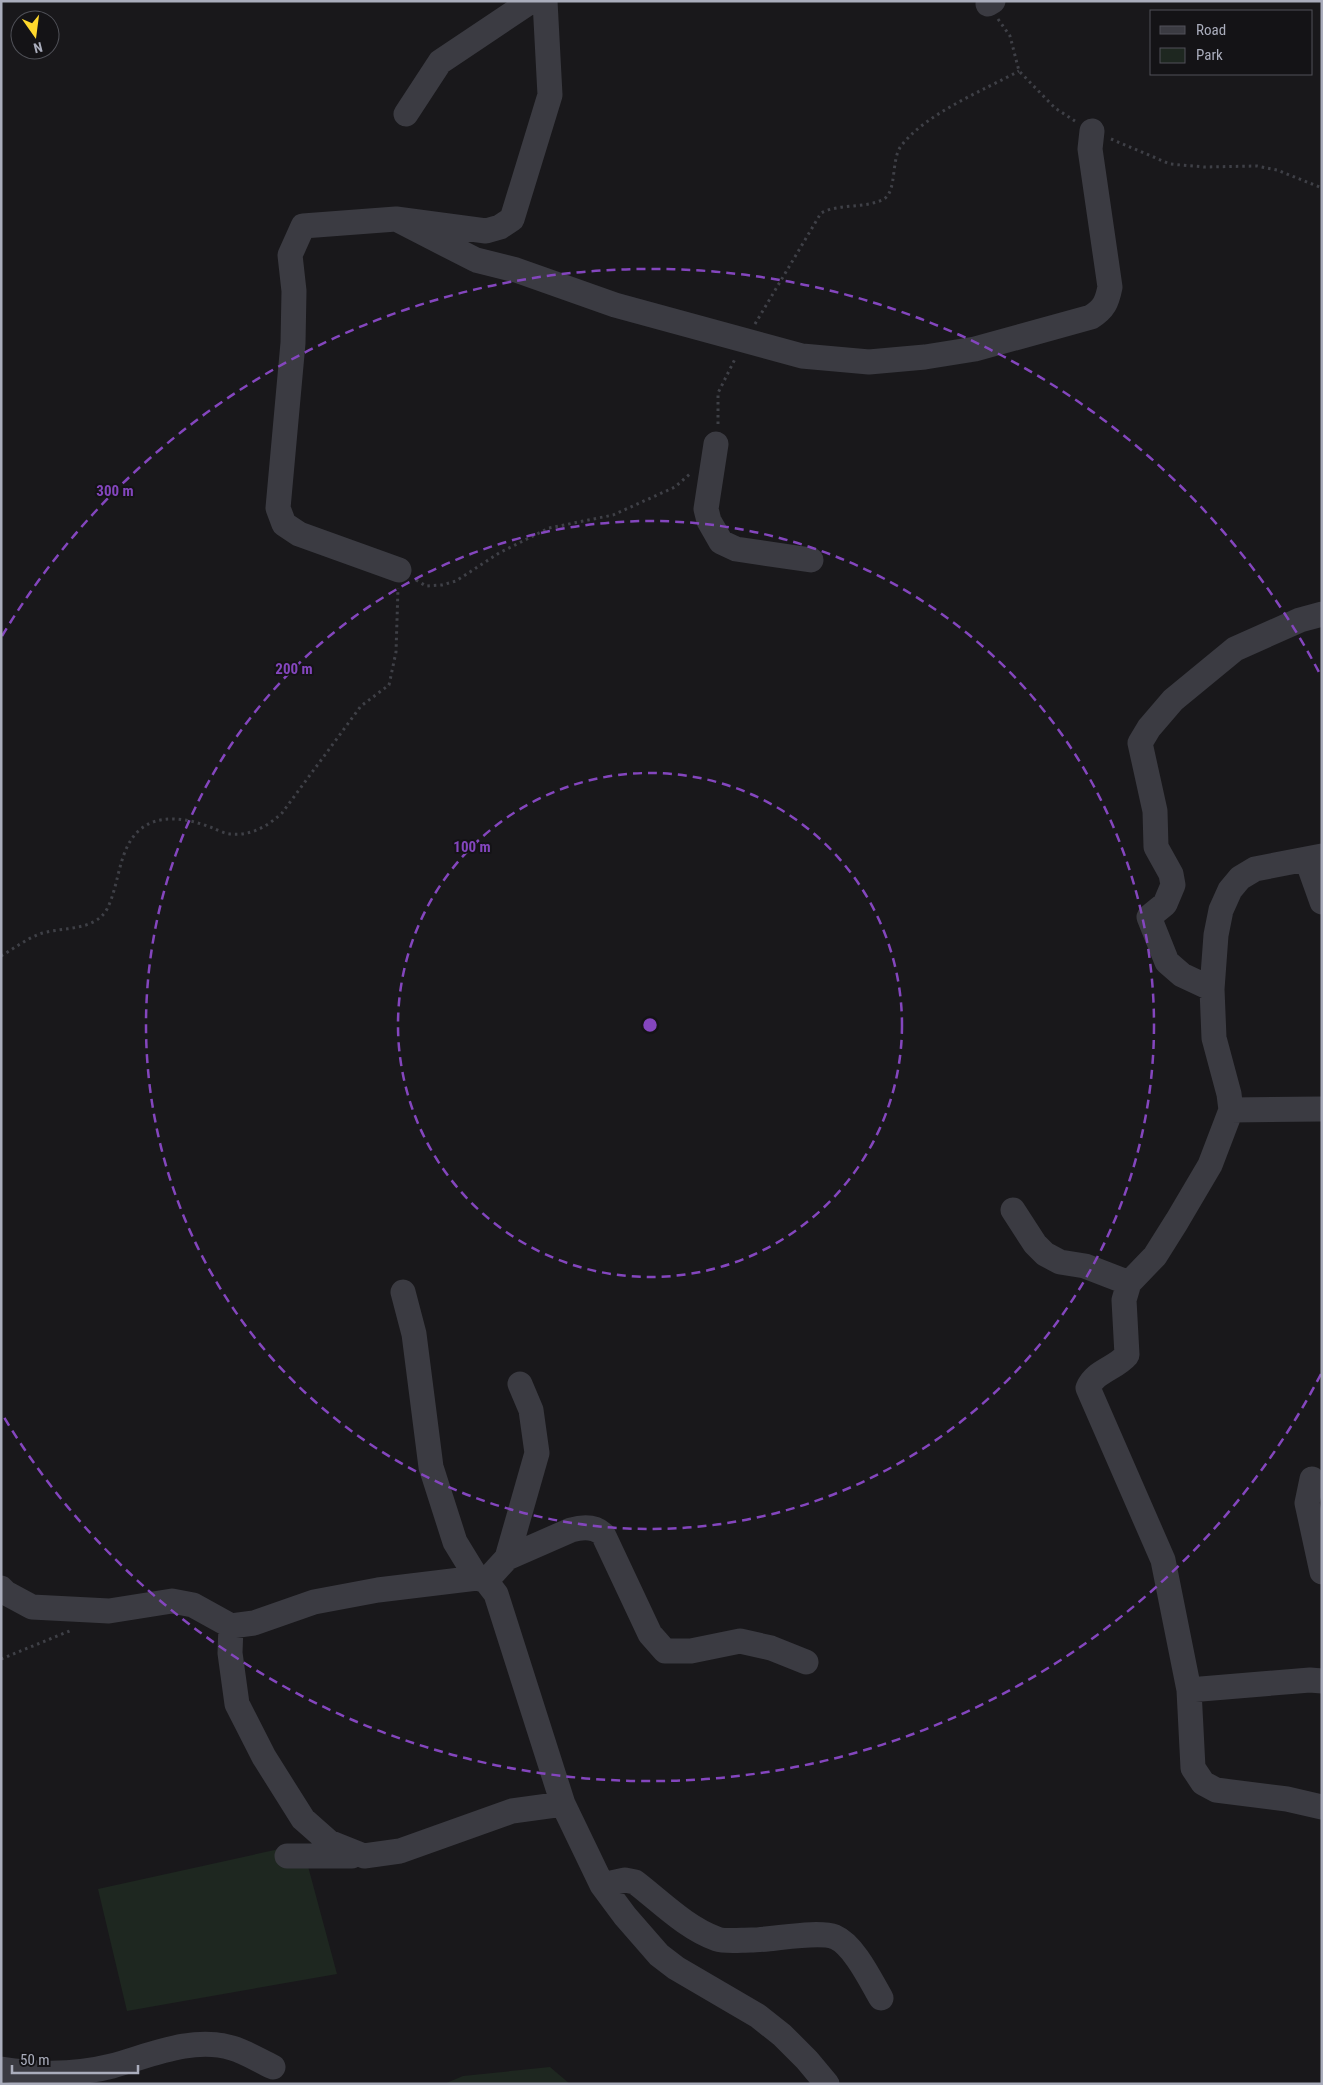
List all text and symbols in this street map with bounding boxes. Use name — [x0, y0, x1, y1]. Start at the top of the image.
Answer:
north arrow — [10, 10, 60, 60]
legend — [1150, 10, 1313, 75]
text: Road — [1196, 21, 1226, 39]
text: N — [32, 39, 44, 56]
text: Park — [1196, 46, 1223, 64]
text: 300 m — [96, 482, 134, 500]
text: 200 m — [275, 660, 313, 678]
text: 100 m — [453, 838, 491, 856]
centre of rings — [641, 1016, 659, 1034]
scale bar — [12, 2042, 139, 2074]
text: 50 m — [20, 2051, 50, 2069]

